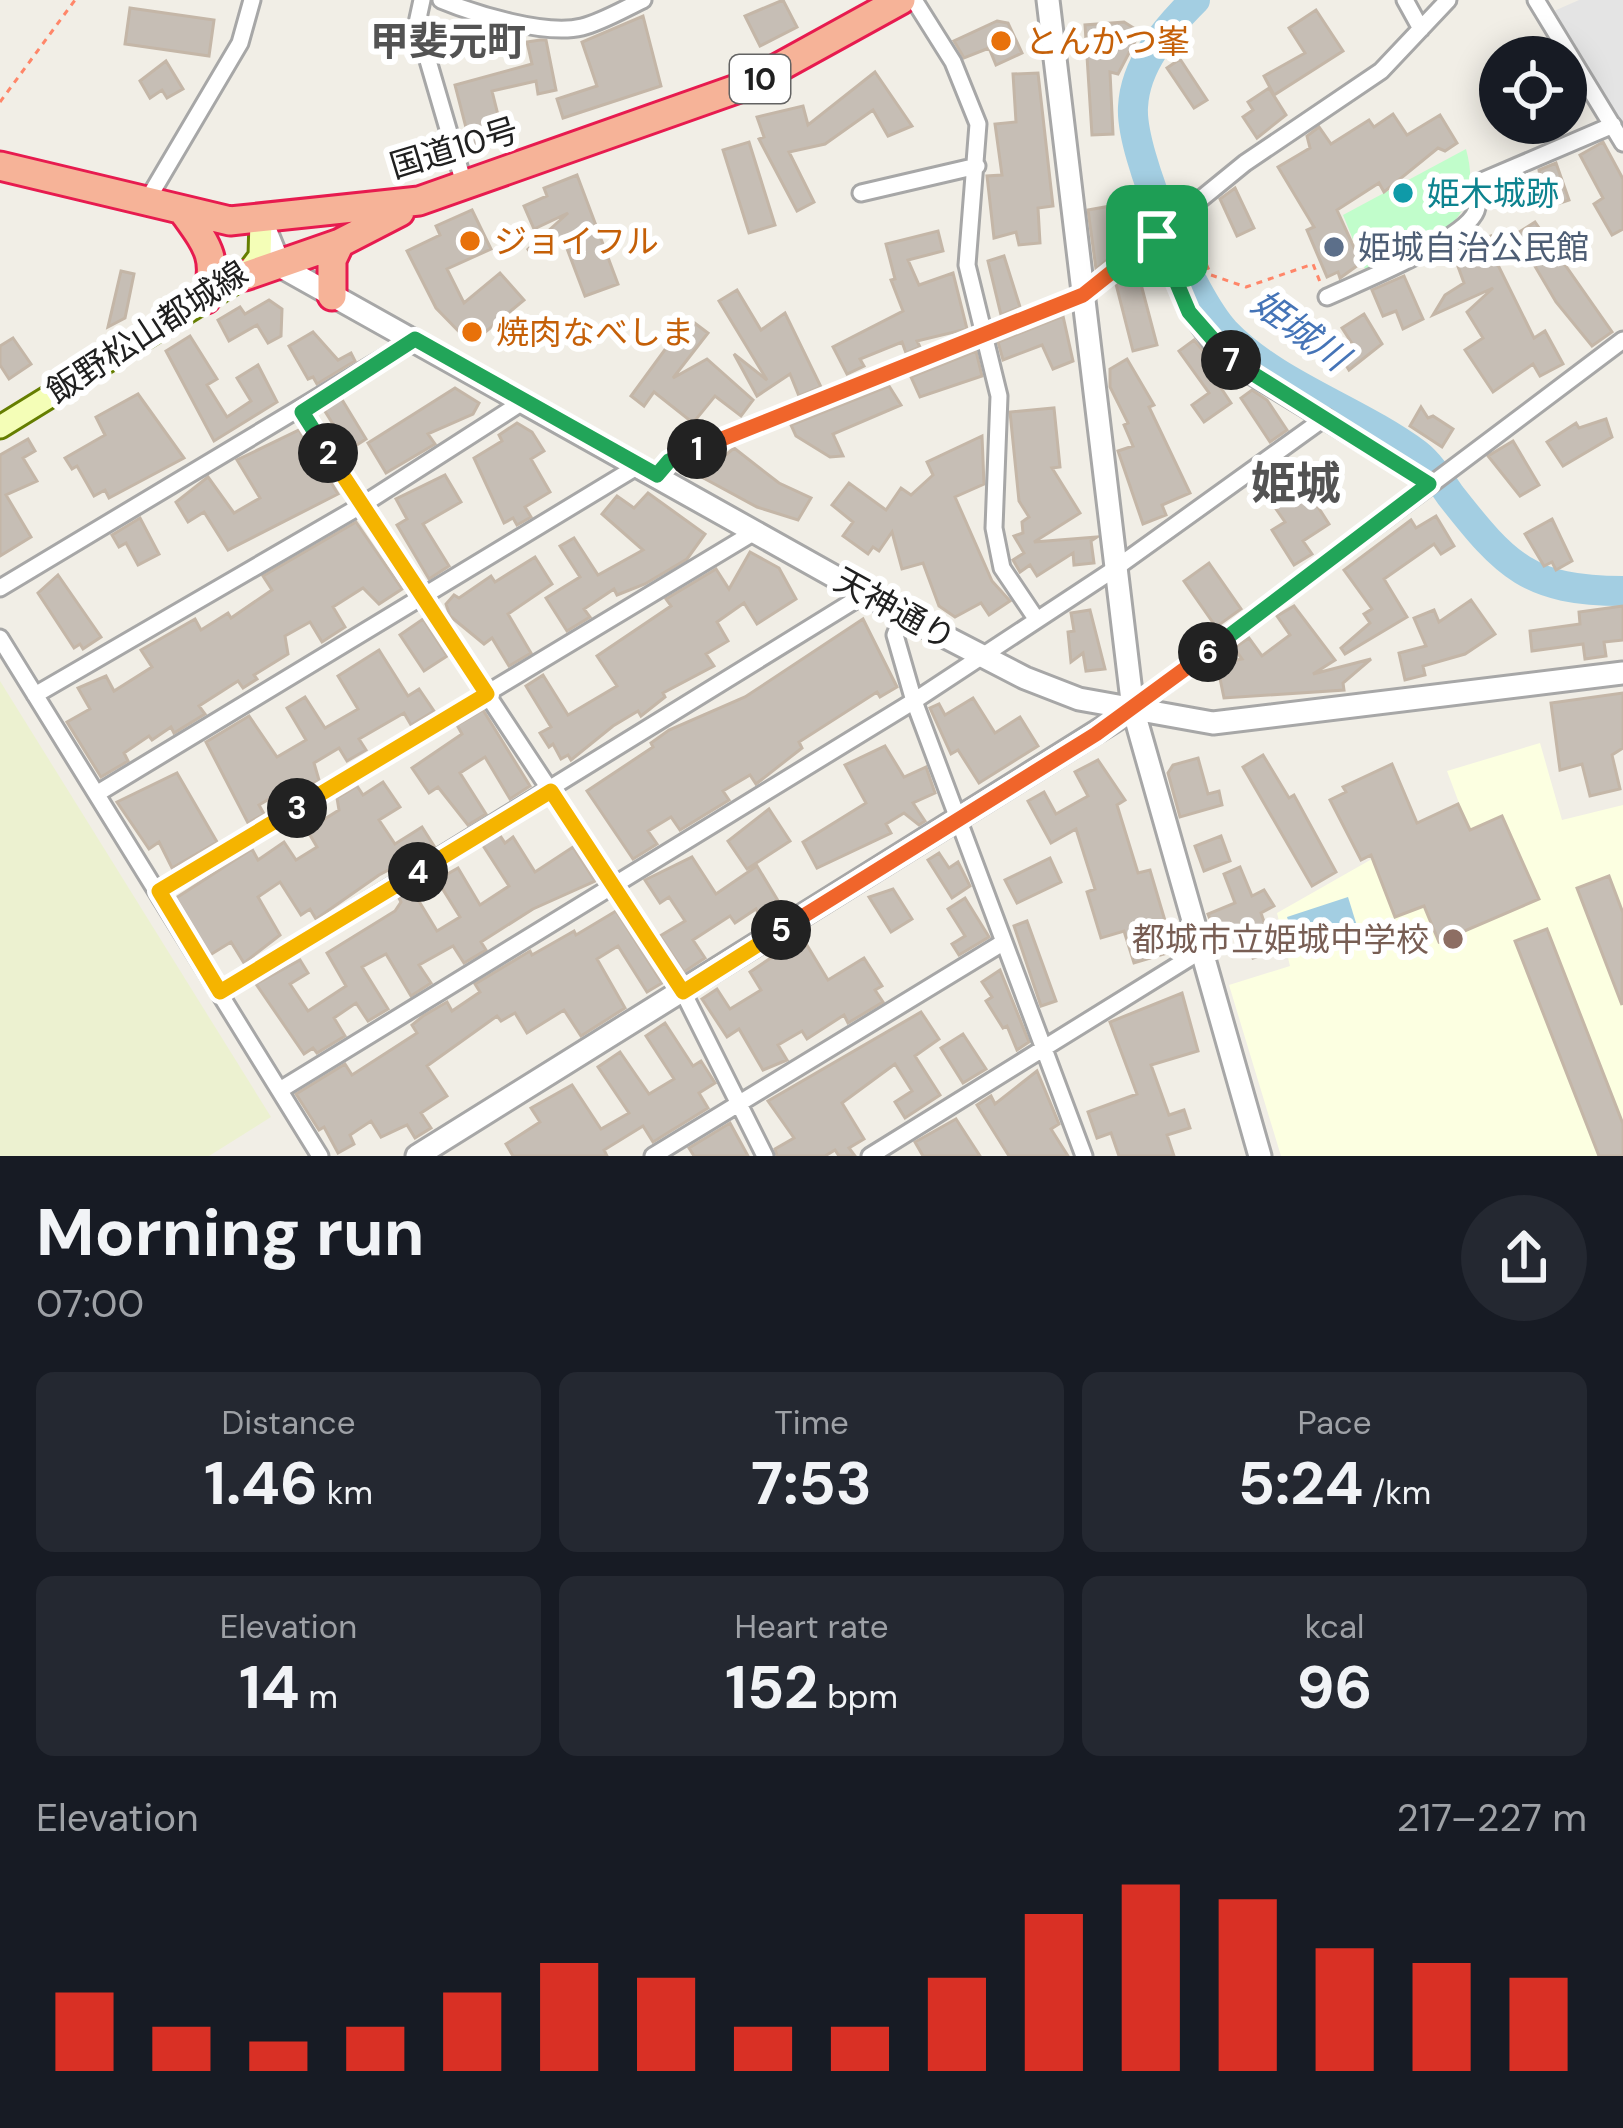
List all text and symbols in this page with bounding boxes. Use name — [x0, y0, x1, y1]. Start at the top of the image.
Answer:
district label: 甲斐元町 — [370, 16, 526, 67]
place label: とんかつ峯 — [1025, 20, 1190, 63]
marker: とんかつ峯 — [988, 28, 1014, 54]
map controls — [1479, 36, 1587, 144]
button: locate — [1479, 36, 1587, 144]
road number: 10 — [730, 55, 790, 103]
street label: 国道10号 — [385, 108, 523, 188]
place label: 姫木城跡 — [1427, 172, 1559, 215]
marker: 姫木城跡 — [1390, 180, 1416, 206]
pin — [1106, 185, 1208, 287]
icon: arrive — [1124, 203, 1190, 269]
place label: ジョイフル — [494, 220, 659, 263]
place label: 姫城自治公民館 — [1358, 226, 1589, 269]
marker: ジョイフル — [457, 228, 483, 254]
marker: 姫城自治公民館 — [1321, 234, 1347, 260]
street label: 飯野松山都城線 — [38, 251, 256, 413]
water label: 姫城川 — [1242, 279, 1361, 383]
place label: 焼肉なべしま — [496, 311, 694, 354]
marker: 焼肉なべしま — [459, 319, 485, 345]
pin: 7 — [1201, 330, 1261, 390]
text: 7 — [1222, 338, 1240, 381]
pin: 1 — [667, 419, 727, 479]
pin: 2 — [298, 423, 358, 483]
text: 1 — [691, 427, 703, 470]
text: 2 — [318, 431, 338, 474]
district label: 姫城 — [1251, 454, 1341, 513]
street label: 天神通り — [827, 558, 963, 660]
pin: 6 — [1178, 622, 1238, 682]
text: 6 — [1198, 630, 1218, 673]
pin: 3 — [267, 778, 327, 838]
text: 3 — [287, 786, 307, 829]
pin: 4 — [388, 842, 448, 902]
text: 4 — [407, 850, 429, 893]
pin: 5 — [751, 900, 811, 960]
text: 5 — [771, 908, 791, 951]
place label: 都城市立姫城中学校 — [1132, 918, 1429, 961]
marker: 都城市立姫城中学校 — [1440, 926, 1466, 952]
text: Morning run — [36, 1190, 424, 1275]
button: share — [1461, 1195, 1587, 1321]
text: 07:00 — [36, 1278, 144, 1329]
text: Distance — [222, 1401, 355, 1444]
text: Time — [774, 1401, 849, 1444]
text: Pace — [1298, 1401, 1371, 1444]
text: 1.46 — [204, 1444, 318, 1523]
text: 7:53 — [751, 1444, 872, 1523]
text: 5:24 — [1238, 1444, 1364, 1523]
text: km — [318, 1471, 373, 1514]
text: /km — [1364, 1471, 1431, 1514]
text: Elevation — [220, 1605, 357, 1648]
text: Heart rate — [734, 1605, 889, 1648]
text: kcal — [1305, 1605, 1364, 1648]
text: 14 — [239, 1648, 300, 1727]
text: 152 — [725, 1648, 818, 1727]
text: 96 — [1296, 1648, 1373, 1727]
text: m — [300, 1675, 338, 1718]
text: bpm — [818, 1675, 898, 1718]
text: Elevation — [36, 1792, 199, 1843]
text: 217–227 m — [1397, 1792, 1587, 1843]

